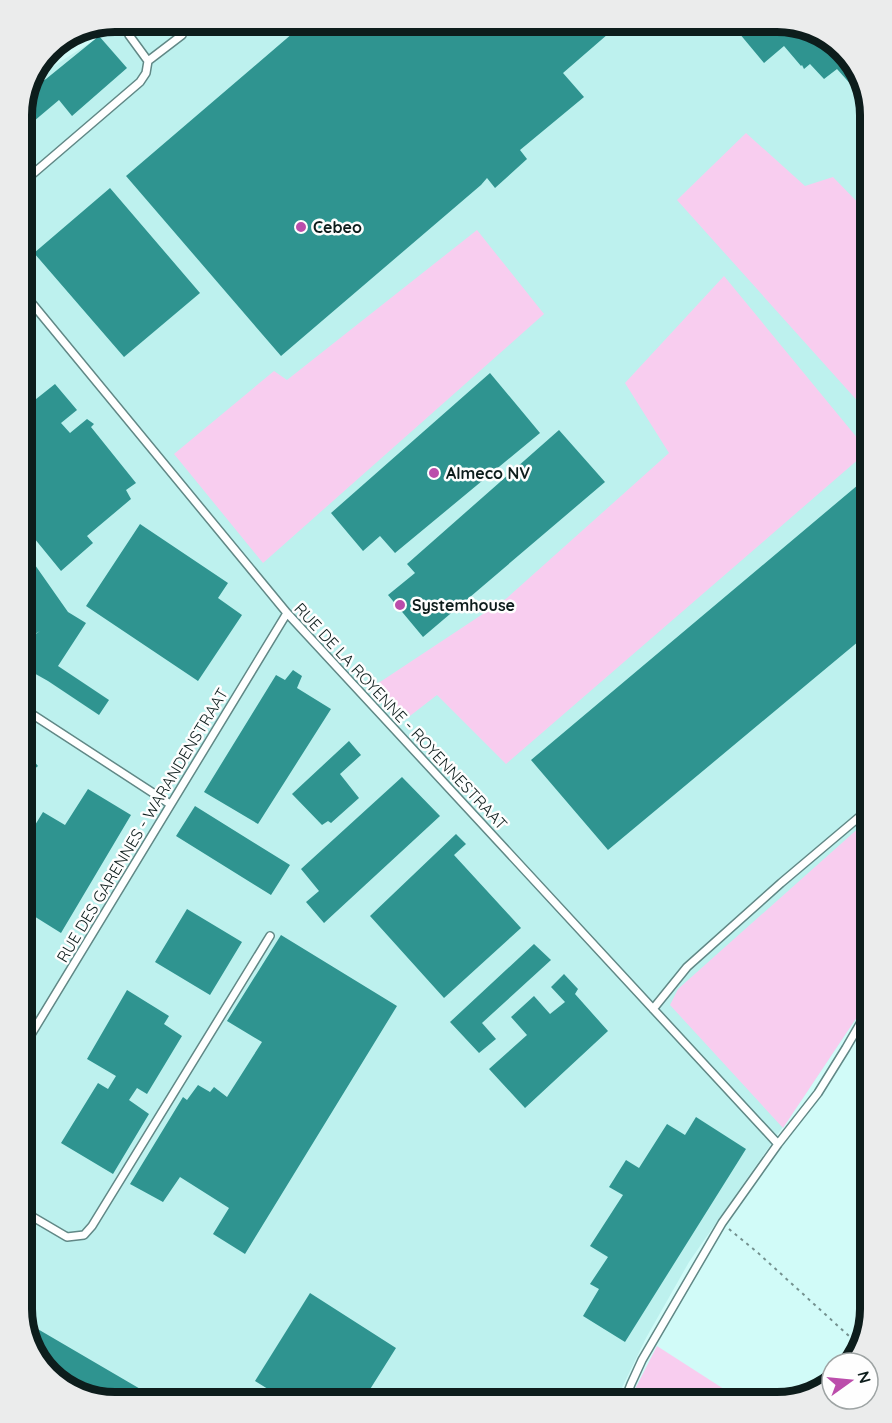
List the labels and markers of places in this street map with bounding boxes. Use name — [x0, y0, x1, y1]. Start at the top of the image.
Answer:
place label: Cebeo — [313, 217, 362, 237]
marker: Cebeo — [294, 220, 308, 234]
place label: Almeco NV — [446, 463, 530, 483]
marker: Almeco NV — [427, 466, 441, 480]
place label: Systemhouse — [412, 595, 515, 615]
marker: Systemhouse — [393, 598, 407, 612]

